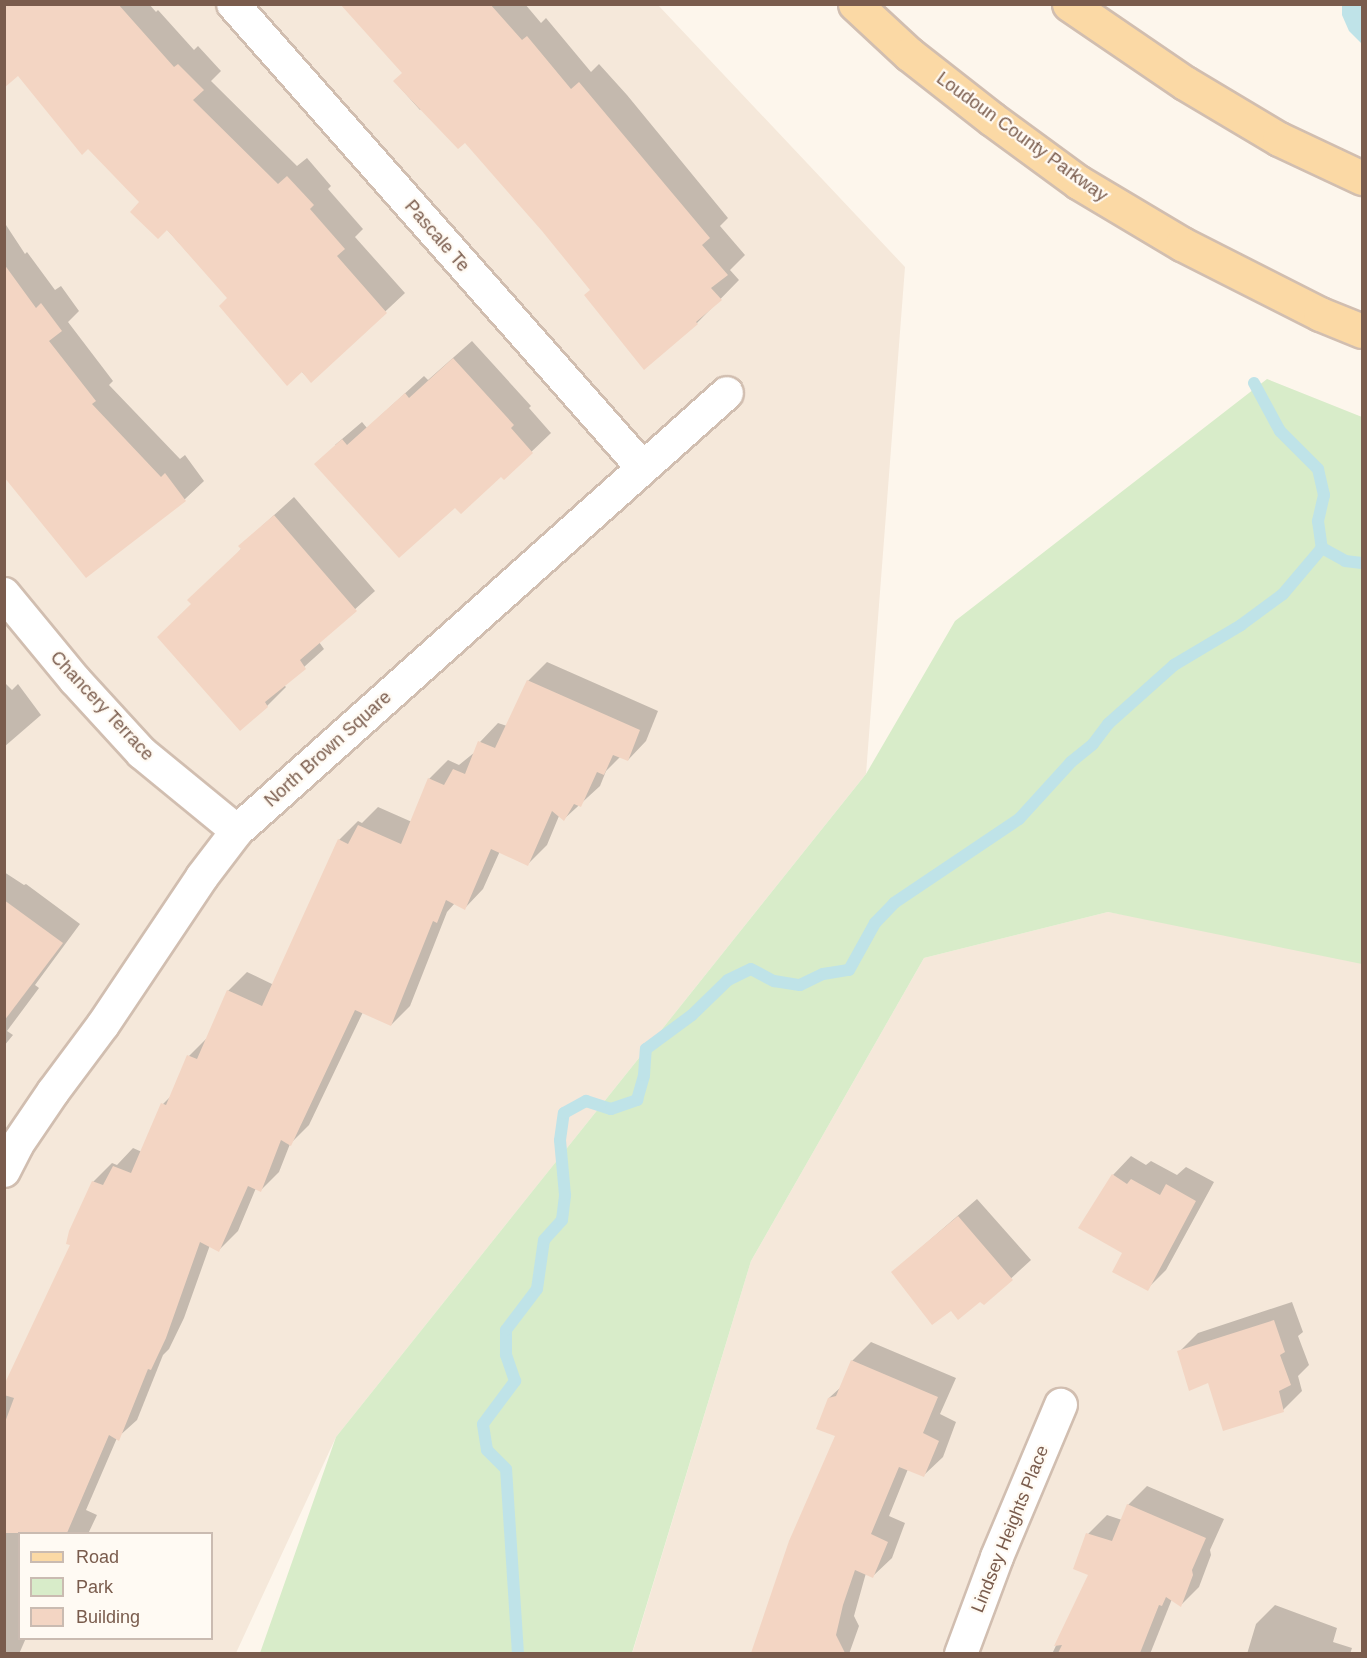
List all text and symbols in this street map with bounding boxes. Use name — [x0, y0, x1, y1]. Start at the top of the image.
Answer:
street label: Loudoun County Parkway — [932, 68, 1112, 206]
street label: Pascale Te — [400, 196, 474, 276]
street label: Chancery Terrace — [46, 647, 158, 765]
street label: North Brown Square — [260, 686, 396, 812]
street label: Lindsey Heights Place — [967, 1442, 1053, 1616]
legend — [18, 1532, 213, 1640]
text: Road — [76, 1547, 119, 1567]
text: Park — [76, 1577, 113, 1597]
text: Building — [76, 1607, 140, 1627]

